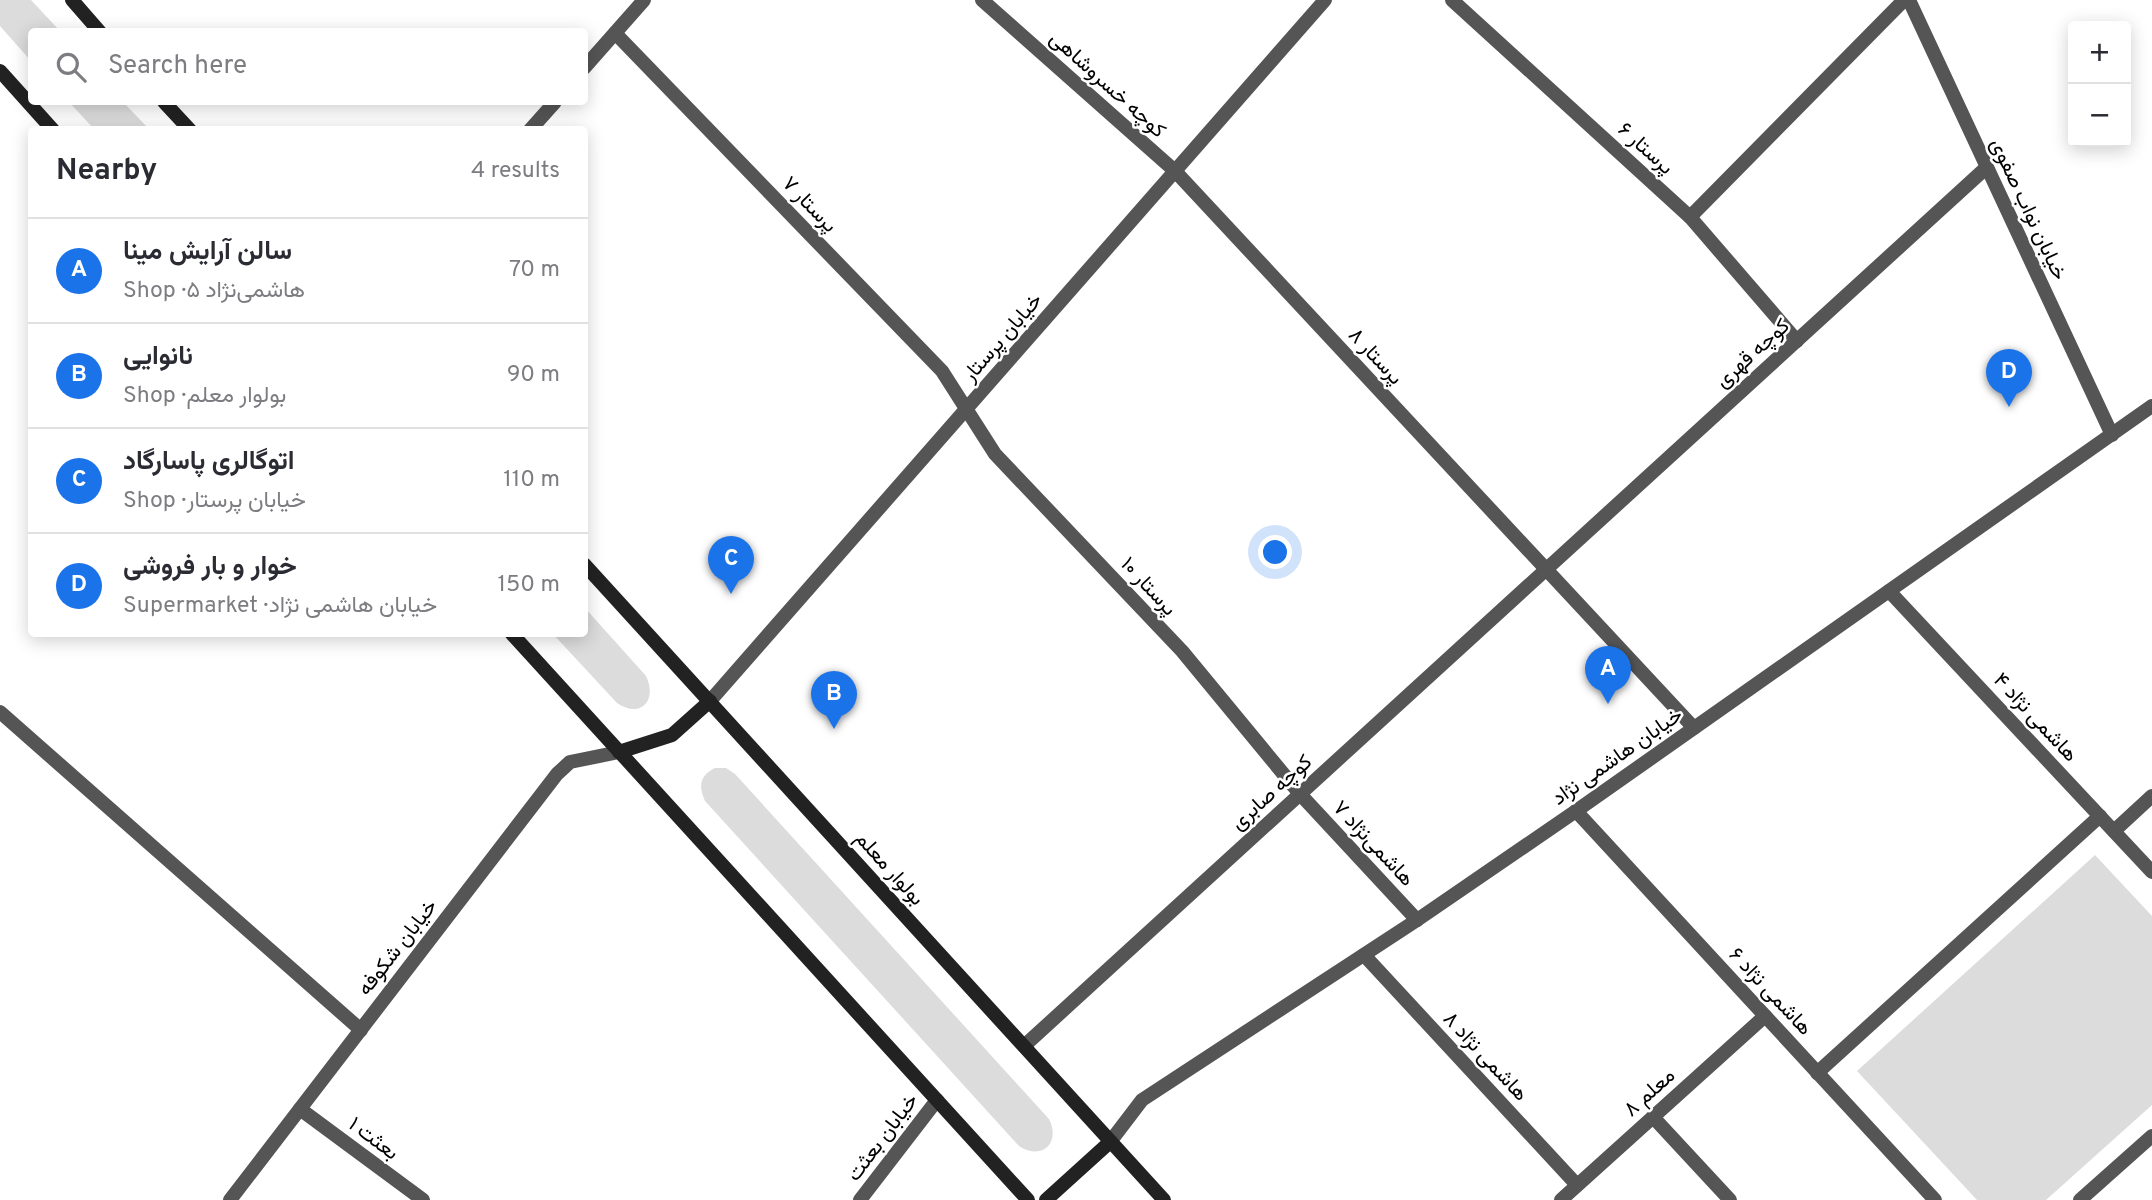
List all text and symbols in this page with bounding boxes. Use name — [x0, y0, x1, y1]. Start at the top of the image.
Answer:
map controls — [2068, 21, 2131, 147]
button: + — [2068, 21, 2131, 84]
street label: کوچه خسروشاهی — [1043, 26, 1171, 145]
search box — [28, 28, 588, 105]
icon: search — [52, 48, 90, 86]
text: Search here — [108, 50, 247, 83]
button: − — [2068, 84, 2131, 147]
street label: پرستار ۶ — [1611, 117, 1679, 181]
street label: خیابان نواب صفوی — [1983, 134, 2072, 285]
text: Nearby — [56, 153, 157, 190]
text: 4 results — [471, 157, 560, 186]
street label: پرستار ۷ — [775, 171, 842, 239]
text: سالن آرایش مینا — [123, 236, 292, 269]
text: A — [71, 256, 87, 285]
text: 70 m — [509, 256, 560, 285]
text: Shop · هاشمی‌نژاد ۵ — [123, 277, 305, 306]
street label: خیابان پرستار — [957, 288, 1049, 389]
street label: کوچه قهری — [1710, 313, 1796, 395]
street label: پرستار ۸ — [1342, 323, 1408, 391]
text: نانوایی — [123, 341, 193, 374]
pin: D — [1986, 349, 2032, 407]
text: B — [71, 361, 87, 390]
text: 90 m — [507, 361, 560, 390]
text: Shop · بولوار معلم — [123, 382, 286, 411]
text: اتوگالری پاسارگاد — [123, 446, 294, 479]
text: C — [72, 466, 86, 495]
text: 110 m — [503, 466, 560, 495]
text: Shop · خیابان پرستار — [123, 487, 306, 516]
your location — [1258, 535, 1292, 569]
pin: C — [708, 536, 754, 594]
text: خوار و بار فروشی — [123, 551, 297, 584]
street label: پرستار ۱۰ — [1114, 552, 1182, 622]
text: D — [71, 571, 87, 600]
text: 150 m — [498, 571, 560, 600]
text: Supermarket · خیابان هاشمی نژاد — [123, 592, 437, 621]
pin: A — [1585, 646, 1631, 704]
street label: هاشمی نژاد ۴ — [1987, 668, 2083, 768]
pin: B — [811, 671, 857, 729]
street label: خیابان هاشمی نژاد — [1547, 702, 1689, 812]
street label: کوچه صابری — [1226, 749, 1318, 837]
street label: هاشمی‌نژاد ۷ — [1326, 795, 1420, 893]
street label: بولوار معلم — [848, 826, 929, 912]
street label: خیابان شکوفه — [352, 894, 444, 1002]
street label: هاشمی نژاد ۶ — [1722, 942, 1818, 1042]
street label: هاشمی نژاد ۸ — [1436, 1006, 1533, 1108]
street label: معلم ۸ — [1618, 1063, 1682, 1123]
street label: خیابان بعثت — [841, 1089, 925, 1187]
street label: بعثت ۱ — [343, 1111, 404, 1167]

